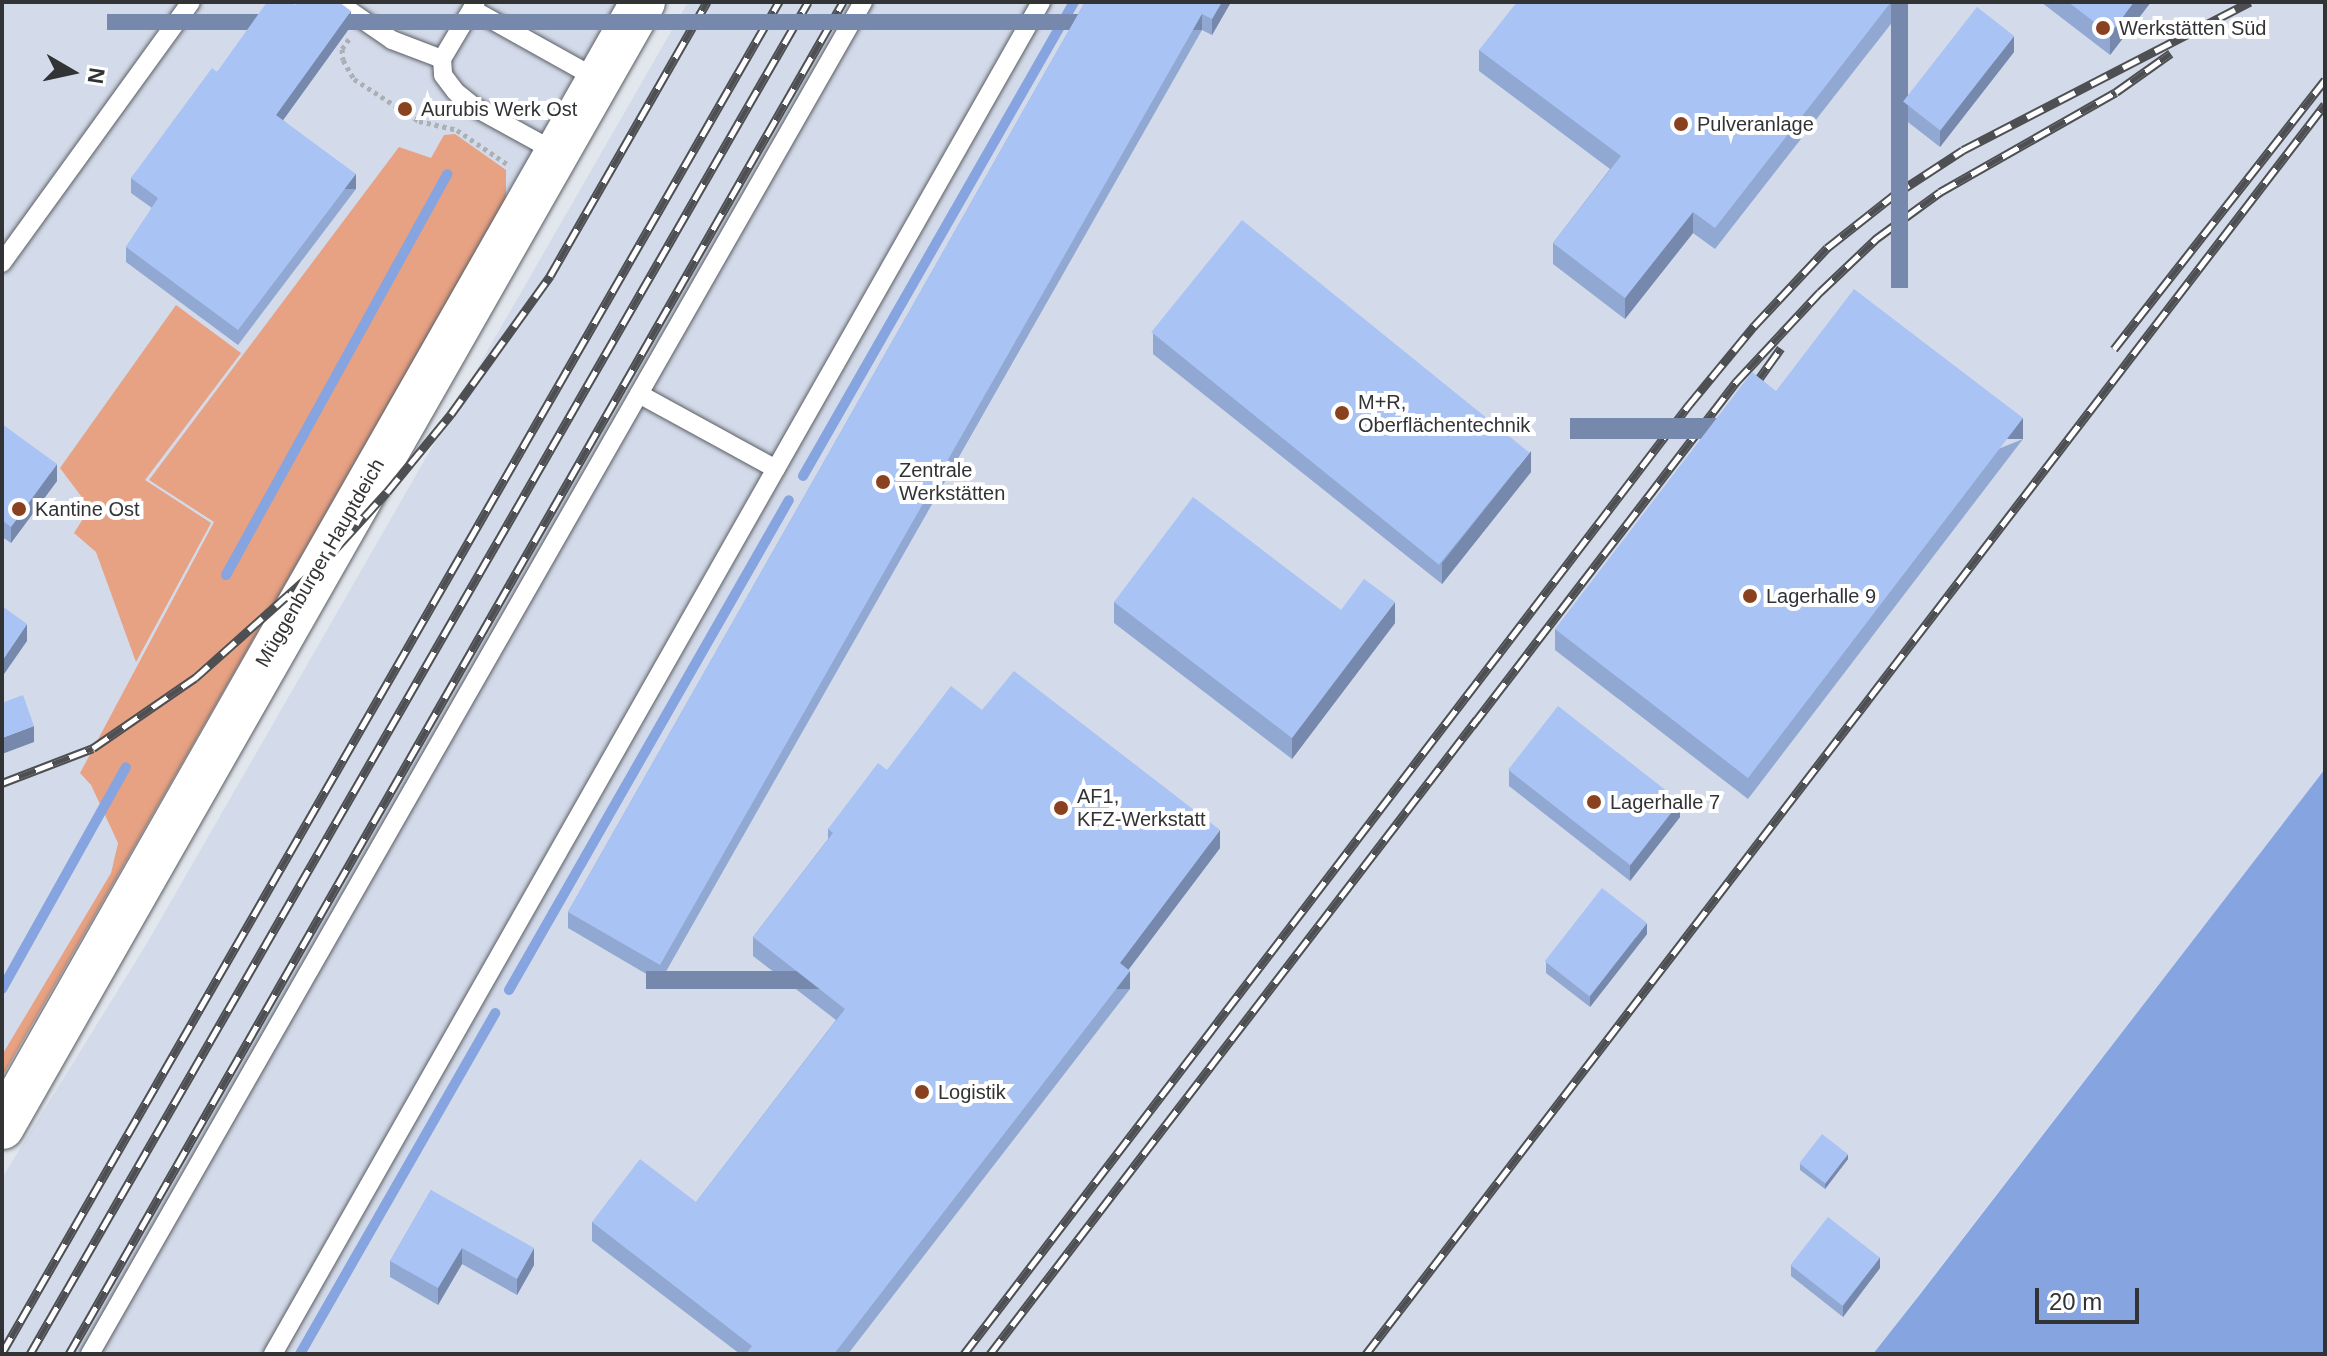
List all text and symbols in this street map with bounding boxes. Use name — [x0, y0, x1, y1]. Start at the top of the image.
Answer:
place label: Werkstätten Süd — [2119, 16, 2266, 40]
marker: Werkstätten Süd — [2094, 19, 2112, 37]
north arrow — [32, 32, 112, 112]
text: N — [83, 66, 110, 86]
place label: Aurubis Werk Ost — [421, 97, 577, 121]
marker: Aurubis Werk Ost — [396, 100, 414, 118]
place label: Pulveranlage — [1697, 112, 1814, 136]
marker: Pulveranlage — [1672, 115, 1690, 133]
place label: M+R, Oberflächentechnik — [1358, 390, 1530, 437]
marker: M+R, Oberflächentechnik — [1333, 404, 1351, 422]
street label: Müggenburger Hauptdeich — [250, 454, 390, 672]
place label: Zentrale Werkstätten — [899, 458, 1005, 505]
marker: Zentrale Werkstätten — [874, 473, 892, 491]
place label: Kantine Ost — [35, 497, 140, 521]
marker: Kantine Ost — [10, 500, 28, 518]
place label: Lagerhalle 9 — [1766, 584, 1876, 608]
marker: Lagerhalle 9 — [1741, 587, 1759, 605]
place label: AF1, KFZ-Werkstatt — [1077, 784, 1206, 831]
place label: Lagerhalle 7 — [1610, 790, 1720, 814]
marker: Lagerhalle 7 — [1585, 793, 1603, 811]
marker: AF1, KFZ-Werkstatt — [1052, 799, 1070, 817]
place label: Logistik — [938, 1080, 1006, 1104]
marker: Logistik — [913, 1083, 931, 1101]
scale bar — [2039, 1272, 2143, 1322]
text: 20 m — [2049, 1288, 2102, 1315]

